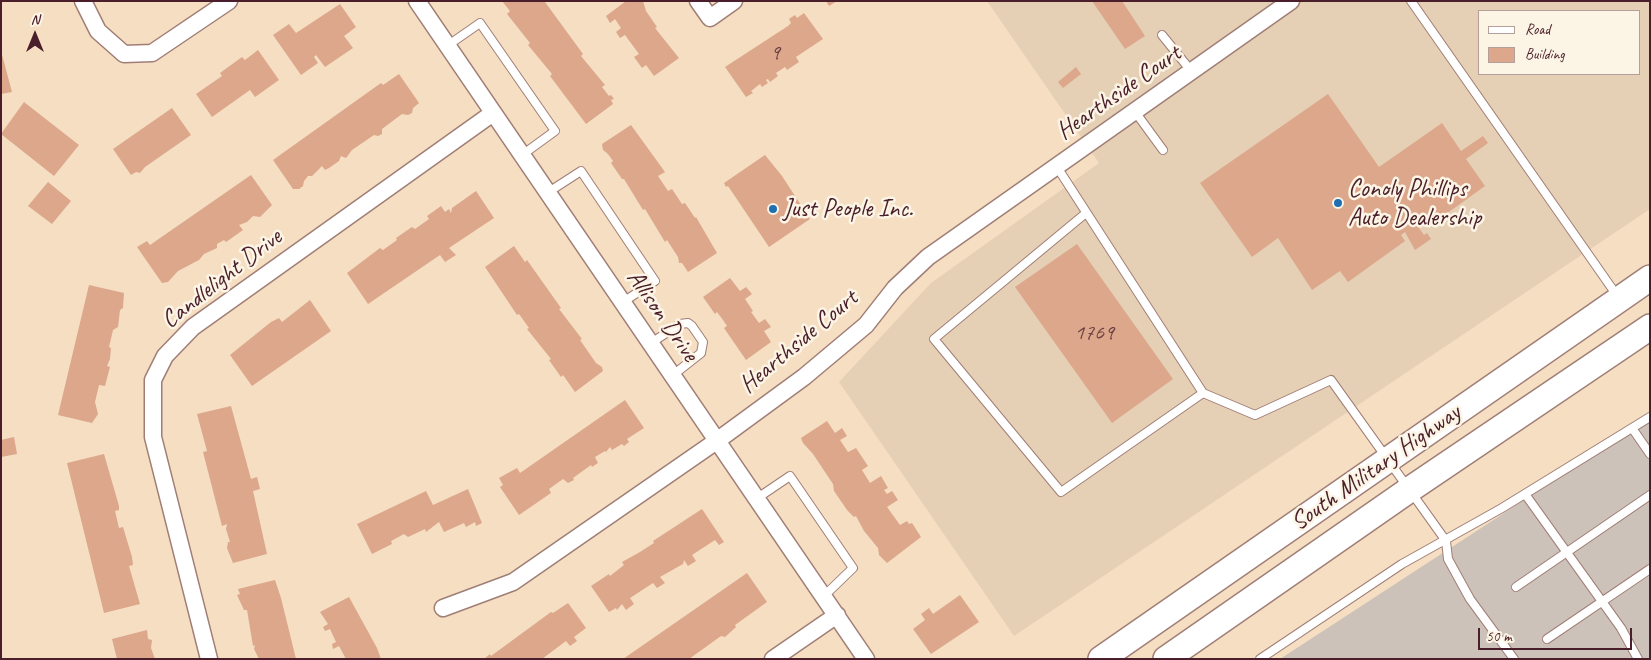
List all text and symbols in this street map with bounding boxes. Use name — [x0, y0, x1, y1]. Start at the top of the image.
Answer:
north arrow — [10, 10, 60, 60]
legend — [1478, 10, 1641, 75]
text: N — [31, 11, 39, 28]
text: Road — [1525, 20, 1550, 39]
street label: Hearthside Court — [1051, 39, 1187, 147]
house number: 9 — [770, 40, 780, 66]
text: Building — [1525, 45, 1564, 64]
place label: Conoly Phillips Auto Dealership — [1348, 174, 1481, 233]
place label: Just People Inc. — [783, 194, 913, 224]
marker: Conoly Phillips Auto Dealership — [1332, 197, 1344, 209]
marker: Just People Inc. — [767, 203, 779, 215]
street label: Candlelight Drive — [156, 223, 288, 335]
street label: Allison Drive — [620, 264, 704, 368]
street label: Hearthside Court — [734, 284, 864, 400]
house number: 1769 — [1074, 320, 1114, 346]
street label: South Military Highway — [1285, 398, 1467, 538]
scale bar — [1481, 618, 1635, 650]
text: 50 m — [1486, 627, 1512, 646]

